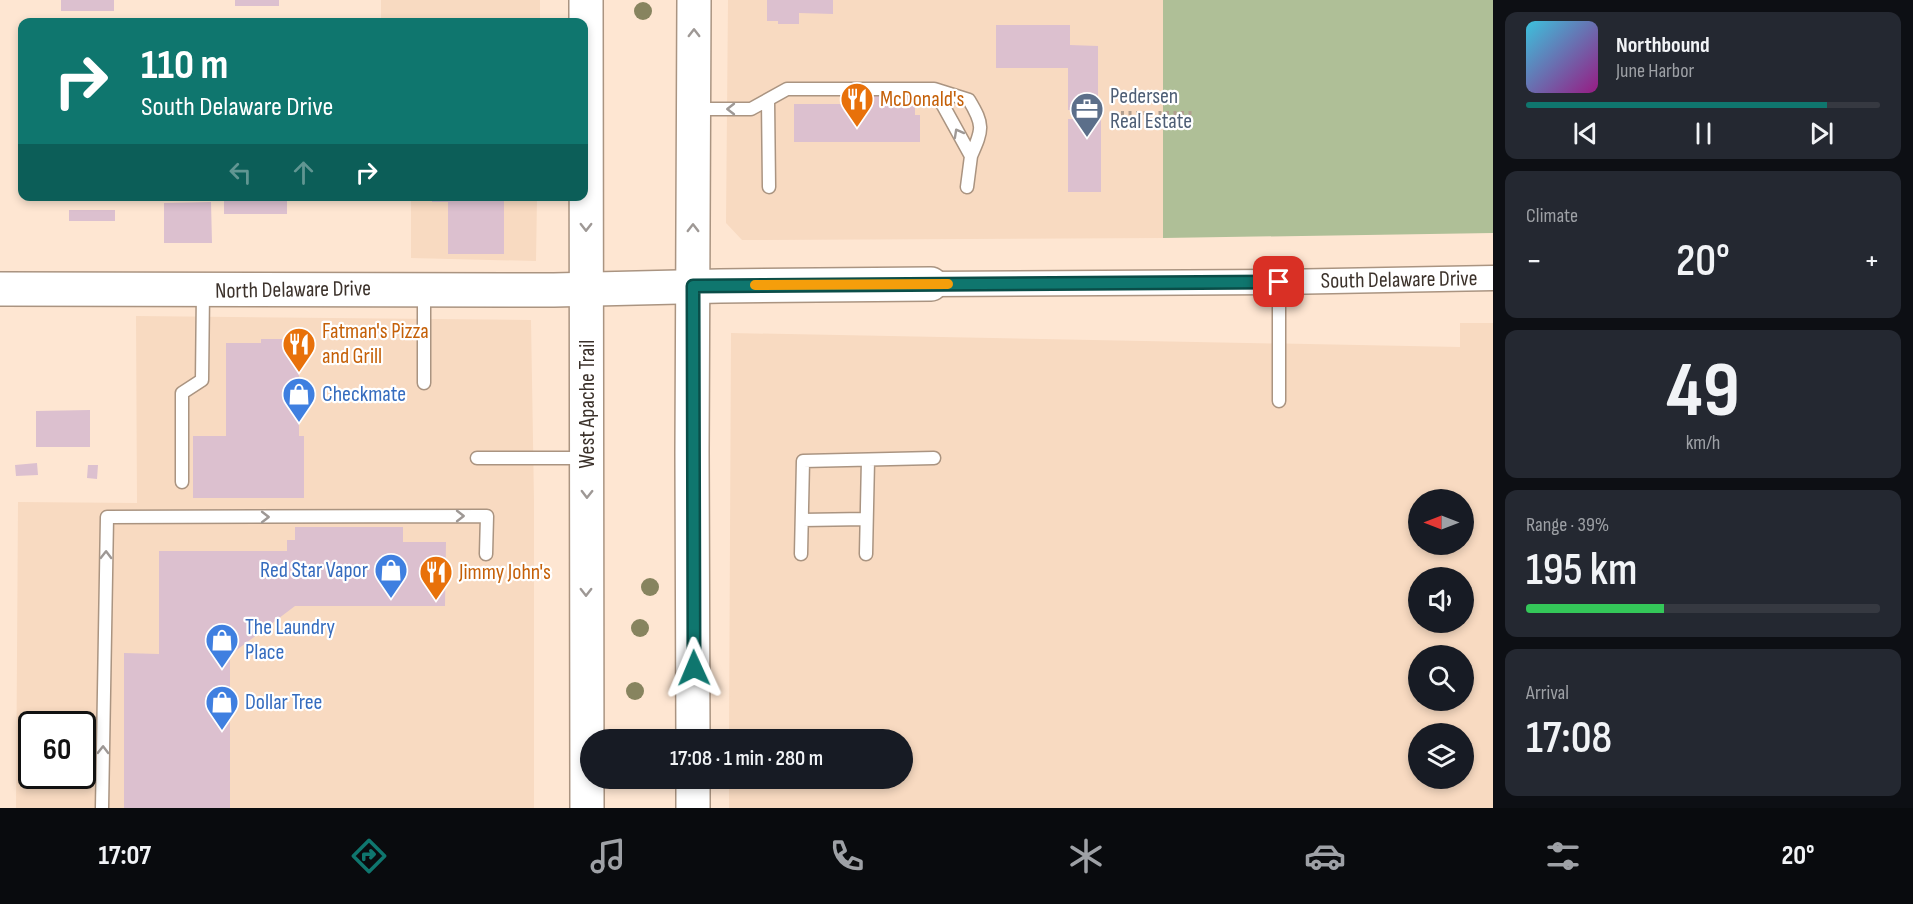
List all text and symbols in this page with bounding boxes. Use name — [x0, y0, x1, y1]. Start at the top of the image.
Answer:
one-way arrow — [687, 28, 700, 37]
text: Northbound — [1616, 32, 1710, 59]
text: 110 m — [141, 40, 228, 91]
icon: right — [42, 42, 120, 120]
text: June Harbor — [1616, 59, 1694, 83]
restaurant icon: McDonald's — [839, 81, 875, 128]
place label: Pedersen Real Estate — [1110, 83, 1192, 135]
place label: McDonald's — [880, 86, 964, 113]
text: South Delaware Drive — [141, 91, 333, 123]
office icon: Pedersen Real Estate — [1069, 91, 1105, 138]
one-way arrow — [726, 103, 735, 115]
icon: previous — [1569, 117, 1602, 150]
icon: pause — [1687, 117, 1720, 150]
icon: next — [1805, 117, 1838, 150]
one-way arrow — [954, 129, 965, 139]
icon: left — [224, 156, 257, 189]
icon: ahead — [287, 156, 320, 189]
icon: right — [350, 156, 383, 189]
text: Climate — [1526, 204, 1578, 228]
one-way arrow — [580, 222, 592, 231]
one-way arrow — [687, 223, 699, 232]
text: 20° — [1676, 234, 1730, 289]
text: − — [1526, 241, 1542, 281]
text: + — [1864, 241, 1880, 281]
pin — [1253, 256, 1304, 307]
icon: arrive — [1262, 265, 1295, 298]
street label: South Delaware Drive — [1320, 265, 1478, 295]
street label: North Delaware Drive — [215, 275, 371, 305]
place label: Fatman's Pizza and Grill — [322, 318, 429, 370]
restaurant icon: Fatman's Pizza and Grill — [281, 326, 317, 373]
street label: West Apache Trail — [574, 340, 601, 468]
text: 49 — [1666, 345, 1740, 438]
shop icon: Checkmate — [281, 376, 317, 423]
place label: Checkmate — [322, 381, 406, 408]
text: km/h — [1686, 431, 1720, 455]
north arrow — [1408, 489, 1474, 555]
map controls — [1408, 489, 1474, 789]
one-way arrow — [581, 490, 593, 499]
one-way arrow — [455, 510, 464, 522]
one-way arrow — [260, 511, 269, 523]
text: Range · 39% — [1526, 513, 1609, 537]
text: 195 km — [1526, 543, 1637, 598]
one-way arrow — [100, 550, 113, 559]
shop icon: Red Star Vapor — [373, 552, 409, 599]
restaurant icon: Jimmy John's — [418, 554, 454, 601]
place label: Red Star Vapor — [260, 557, 368, 584]
place label: Jimmy John's — [458, 559, 551, 586]
button: sound — [1408, 567, 1474, 633]
one-way arrow — [580, 588, 592, 597]
place label: The Laundry Place — [245, 614, 335, 666]
shop icon: The Laundry Place — [204, 622, 240, 669]
position arrow — [662, 636, 726, 700]
button: search — [1408, 645, 1474, 711]
text: Arrival — [1526, 681, 1569, 705]
shop icon: Dollar Tree — [204, 684, 240, 731]
place label: Dollar Tree — [245, 689, 322, 716]
speed limit sign: 60 — [18, 711, 96, 789]
text: 17:08 — [1526, 711, 1612, 766]
button: layers — [1408, 723, 1474, 789]
one-way arrow — [97, 745, 110, 754]
text: 17:08 · 1 min · 280 m — [670, 745, 823, 772]
icon: directions — [348, 835, 390, 877]
icon: music — [587, 835, 629, 877]
icon: phone — [826, 835, 868, 877]
icon: climate — [1065, 835, 1107, 877]
icon: car — [1304, 835, 1346, 877]
icon: filters — [1542, 835, 1584, 877]
text: 17:07 — [98, 840, 151, 872]
text: 20° — [1781, 840, 1815, 872]

